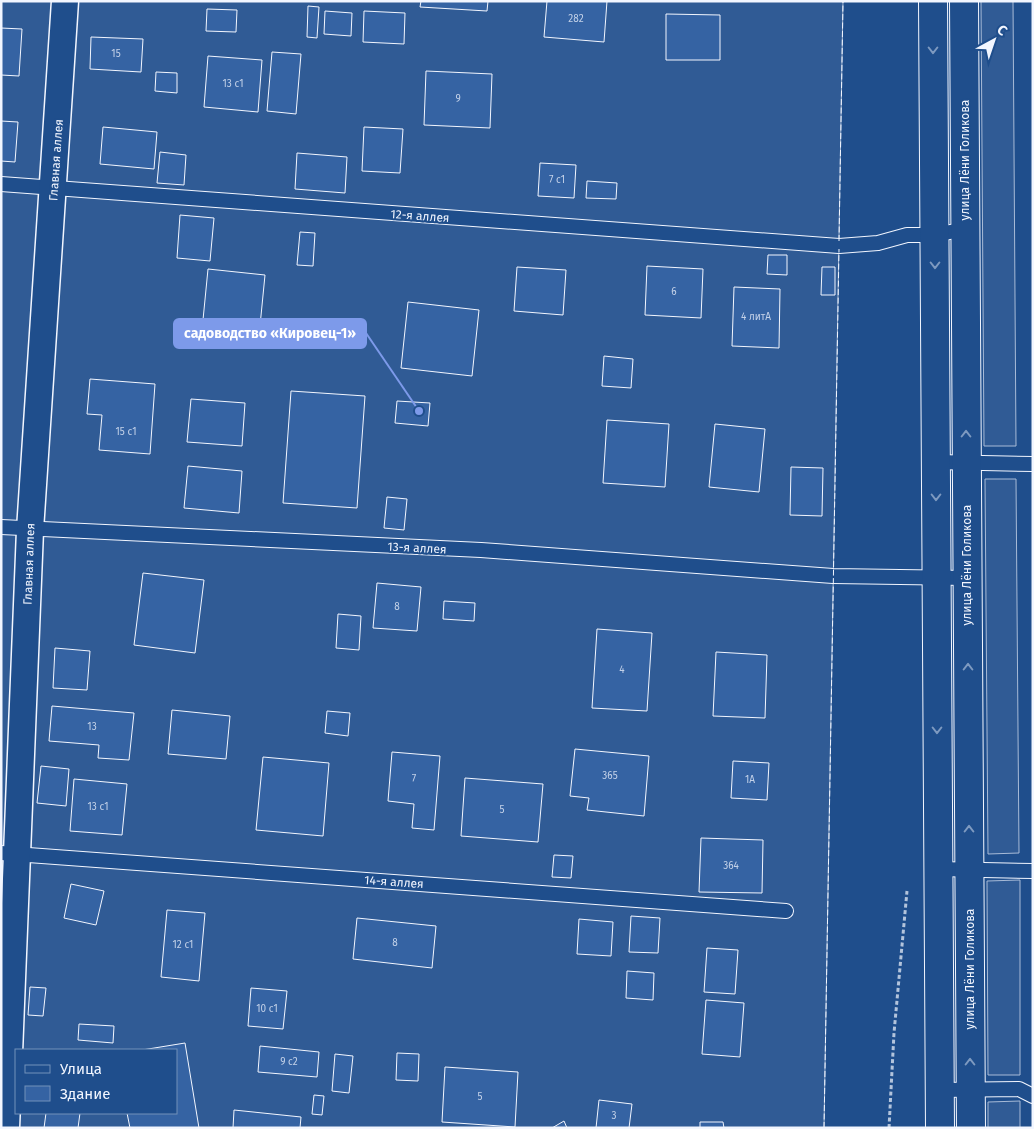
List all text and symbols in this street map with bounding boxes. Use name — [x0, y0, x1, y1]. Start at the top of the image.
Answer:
house number: 282 — [568, 13, 584, 25]
north arrow — [969, 15, 1019, 65]
text: С — [993, 21, 1011, 40]
one-way arrow — [928, 46, 939, 54]
house number: 15 — [111, 48, 121, 60]
house number: 13 с1 — [223, 78, 243, 90]
house number: 9 — [455, 93, 461, 105]
street label: улица Лёни Голикова — [958, 100, 972, 220]
street label: Главная аллея — [46, 119, 66, 201]
house number: 7 с1 — [549, 174, 565, 186]
street label: 12-я аллея — [390, 207, 450, 225]
one-way arrow — [930, 262, 940, 269]
house number: 6 — [671, 286, 677, 298]
house number: 4 литА — [741, 311, 771, 323]
callout: садоводство «Кировец-1» — [174, 319, 366, 348]
text: садоводство «Кировец-1» — [184, 325, 356, 342]
house number: 15 с1 — [116, 426, 136, 438]
one-way arrow — [961, 430, 971, 438]
one-way arrow — [931, 494, 941, 502]
street label: улица Лёни Голикова — [960, 505, 974, 625]
street label: Главная аллея — [21, 523, 37, 605]
street label: 13-я аллея — [387, 539, 447, 557]
house number: 8 — [394, 601, 400, 613]
one-way arrow — [963, 662, 973, 670]
house number: 4 — [619, 664, 625, 676]
house number: 13 — [87, 721, 97, 733]
one-way arrow — [932, 726, 943, 734]
house number: 365 — [602, 770, 618, 782]
house number: 7 — [412, 773, 417, 785]
house number: 1А — [745, 774, 755, 786]
house number: 13 с1 — [88, 801, 108, 813]
house number: 5 — [499, 804, 505, 816]
one-way arrow — [964, 825, 974, 832]
house number: 364 — [723, 860, 739, 872]
street label: 14-я аллея — [364, 873, 424, 891]
street label: улица Лёни Голикова — [963, 909, 977, 1029]
house number: 8 — [392, 937, 398, 949]
house number: 12 с1 — [173, 939, 193, 951]
house number: 10 с1 — [256, 1003, 278, 1015]
legend — [15, 1049, 178, 1114]
house number: 9 с2 — [280, 1056, 298, 1068]
one-way arrow — [965, 1057, 976, 1065]
text: Улица — [60, 1060, 102, 1078]
text: Здание — [60, 1085, 110, 1103]
house number: 5 — [477, 1091, 483, 1103]
house number: 3 — [612, 1110, 617, 1122]

